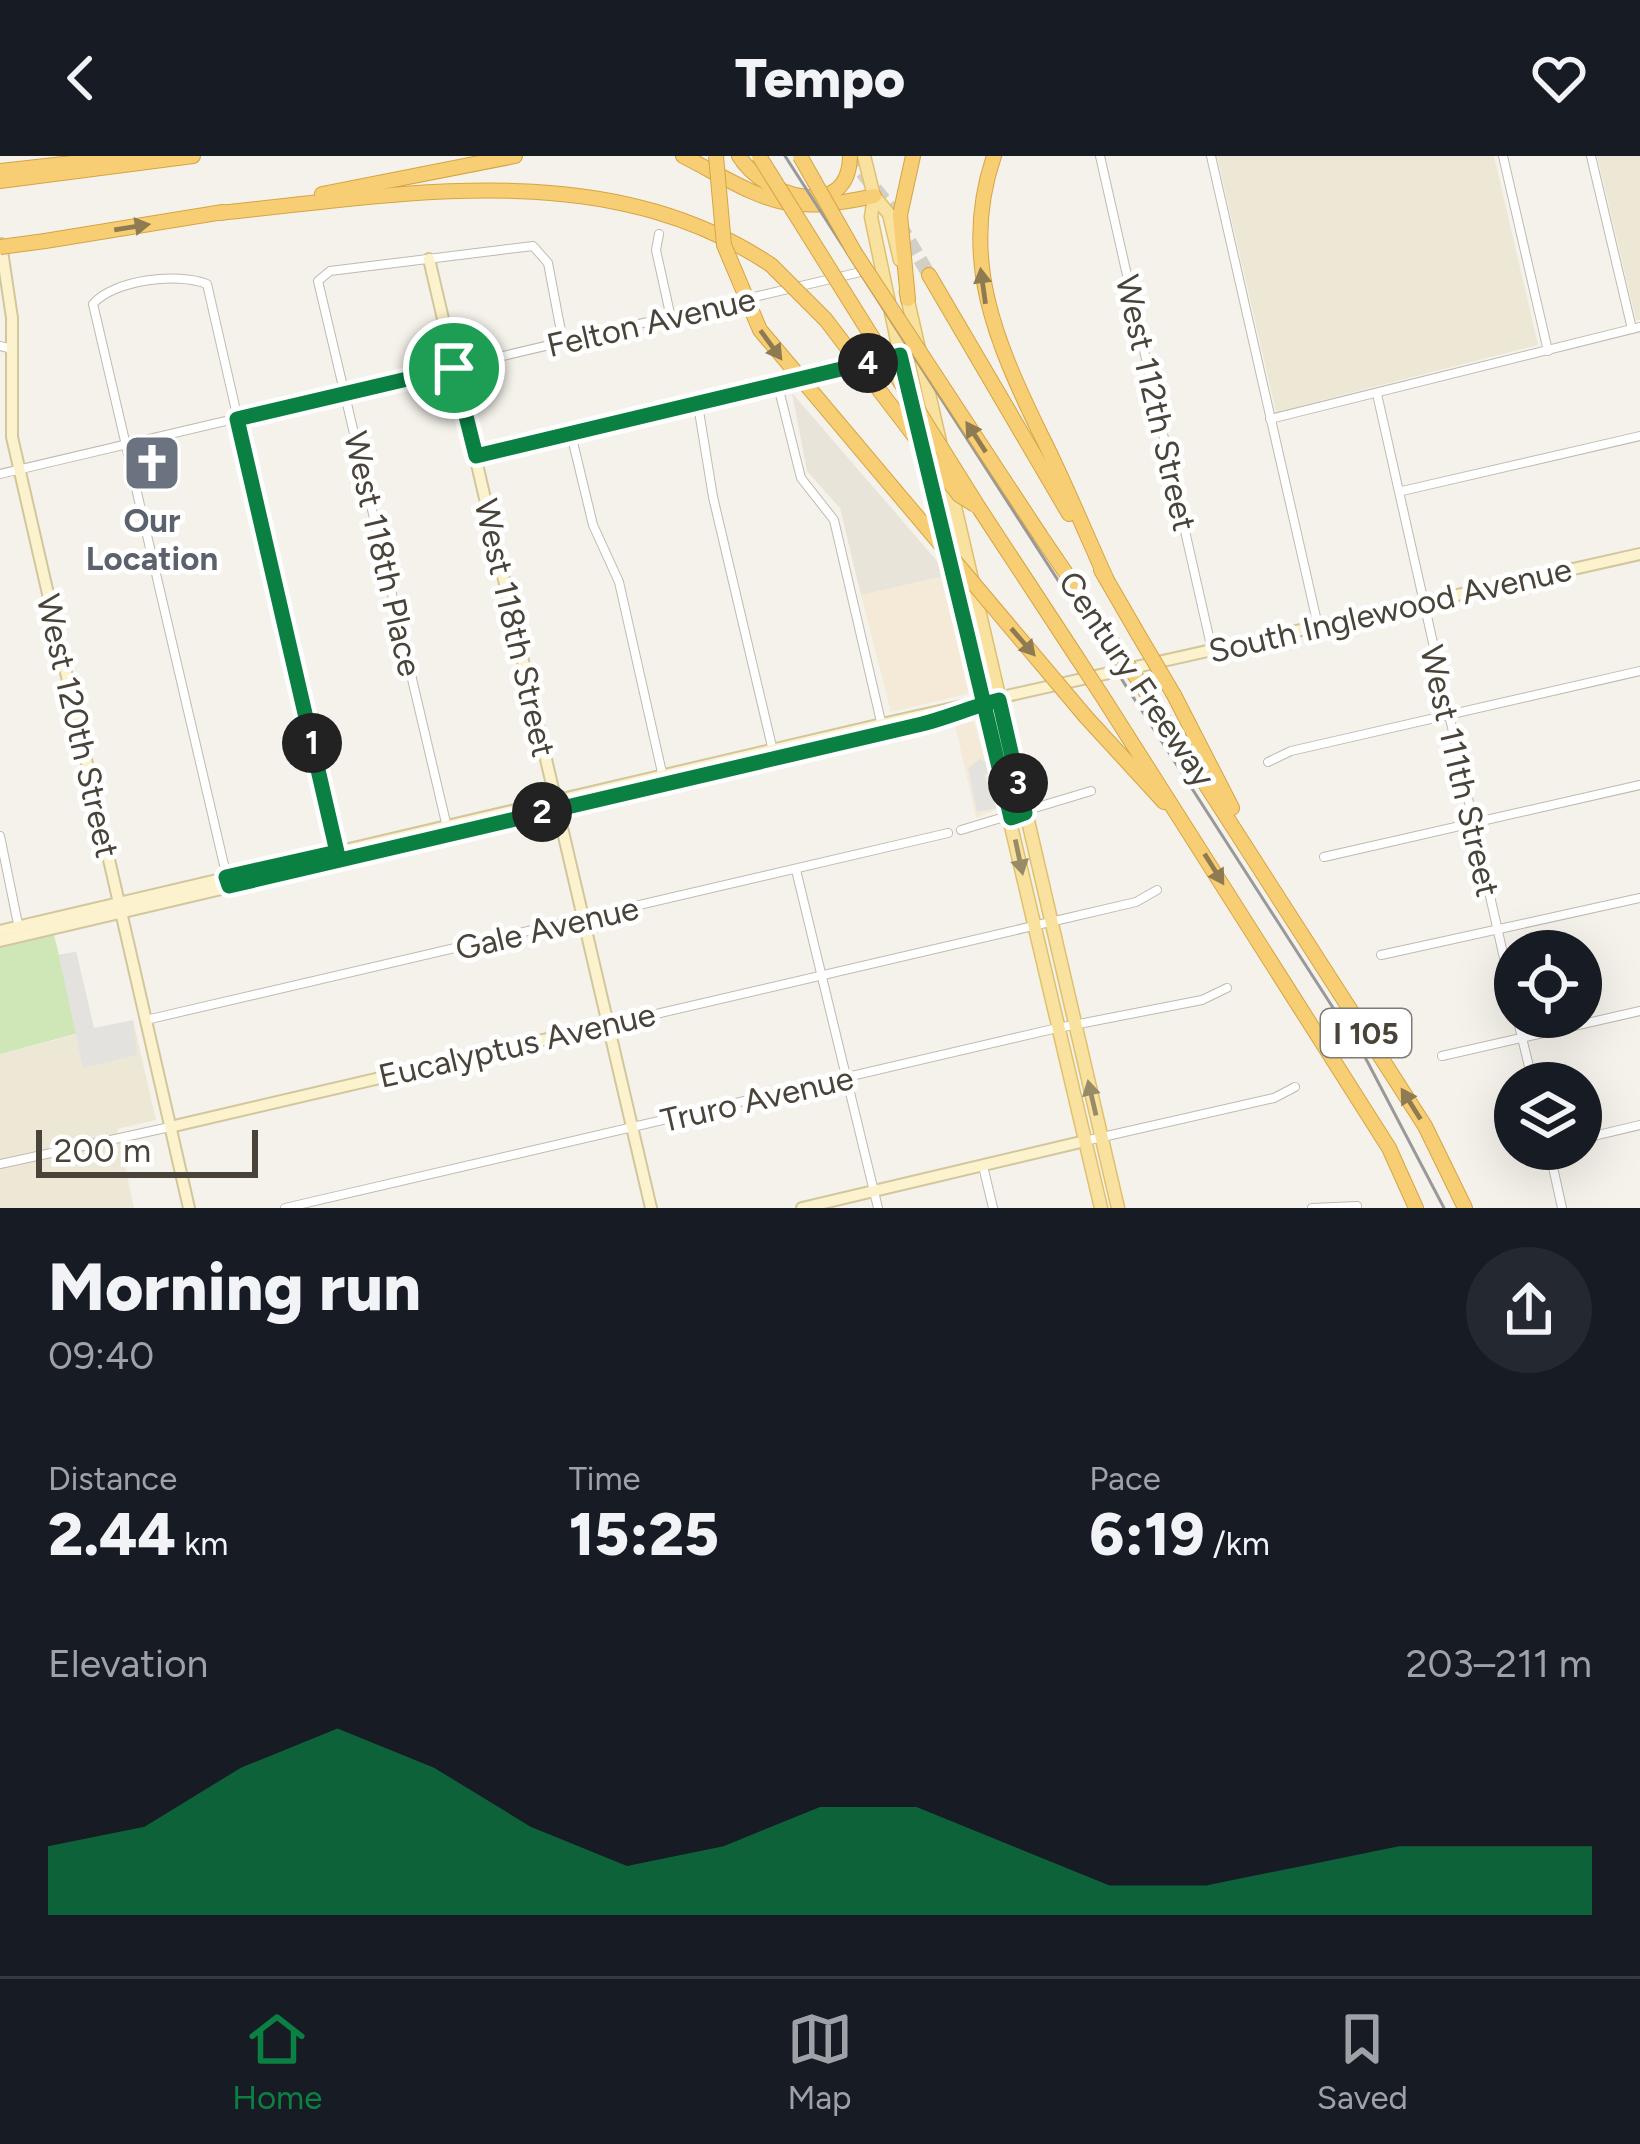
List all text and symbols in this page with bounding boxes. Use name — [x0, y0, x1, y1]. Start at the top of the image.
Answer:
icon: back — [48, 45, 114, 111]
icon: heart — [1526, 45, 1592, 111]
text: Tempo — [735, 46, 905, 111]
one-way arrow — [114, 218, 151, 237]
one-way arrow — [973, 267, 992, 305]
street label: West 112th Street — [1108, 271, 1204, 535]
street label: Felton Avenue — [543, 279, 759, 365]
pin — [403, 317, 505, 419]
one-way arrow — [759, 329, 782, 361]
pin: 4 — [838, 333, 898, 393]
icon: arrive — [421, 335, 487, 401]
text: 4 — [858, 343, 878, 382]
one-way arrow — [965, 421, 987, 454]
street label: West 118th Place — [336, 428, 430, 680]
church icon: Our Location — [121, 432, 183, 494]
street label: West 118th Street — [466, 495, 564, 761]
place label: Our Location — [86, 501, 218, 578]
street label: South Inglewood Avenue — [1205, 549, 1575, 671]
street label: Century Freeway — [1051, 564, 1224, 795]
street label: West 120th Street — [29, 591, 127, 861]
one-way arrow — [1009, 627, 1036, 657]
street label: West 111th Street — [1412, 642, 1508, 900]
pin: 1 — [282, 713, 342, 773]
text: 1 — [305, 723, 319, 762]
pin: 3 — [988, 753, 1048, 813]
text: 3 — [1009, 763, 1027, 802]
pin: 2 — [512, 782, 572, 842]
text: 2 — [532, 792, 552, 831]
one-way arrow — [1011, 838, 1030, 876]
one-way arrow — [1202, 852, 1224, 885]
street label: Gale Avenue — [452, 888, 642, 968]
map controls — [1494, 930, 1602, 1170]
button: locate — [1494, 930, 1602, 1038]
street label: Eucalyptus Avenue — [375, 994, 659, 1096]
road number: I 105 — [1321, 1009, 1411, 1057]
street label: Truro Avenue — [657, 1058, 857, 1140]
button: layers — [1494, 1062, 1602, 1170]
one-way arrow — [1081, 1078, 1100, 1116]
one-way arrow — [1401, 1088, 1423, 1121]
scale bar — [36, 1124, 258, 1177]
text: 200 m — [54, 1131, 151, 1170]
text: Morning run — [48, 1247, 421, 1327]
button: share — [1466, 1247, 1592, 1373]
text: 09:40 — [48, 1332, 154, 1379]
text: Distance — [48, 1459, 177, 1498]
text: Time — [569, 1459, 641, 1498]
text: Pace — [1089, 1459, 1161, 1498]
text: 2.44 — [48, 1498, 176, 1570]
text: 15:25 — [569, 1498, 719, 1570]
text: 6:19 — [1089, 1498, 1205, 1570]
text: km — [176, 1524, 228, 1563]
text: /km — [1205, 1524, 1270, 1563]
text: Elevation — [48, 1640, 208, 1687]
text: 203–211 m — [1406, 1640, 1592, 1687]
tab: Home — [232, 2006, 322, 2117]
tab: Map — [787, 2006, 853, 2117]
tab: Saved — [1317, 2006, 1408, 2117]

